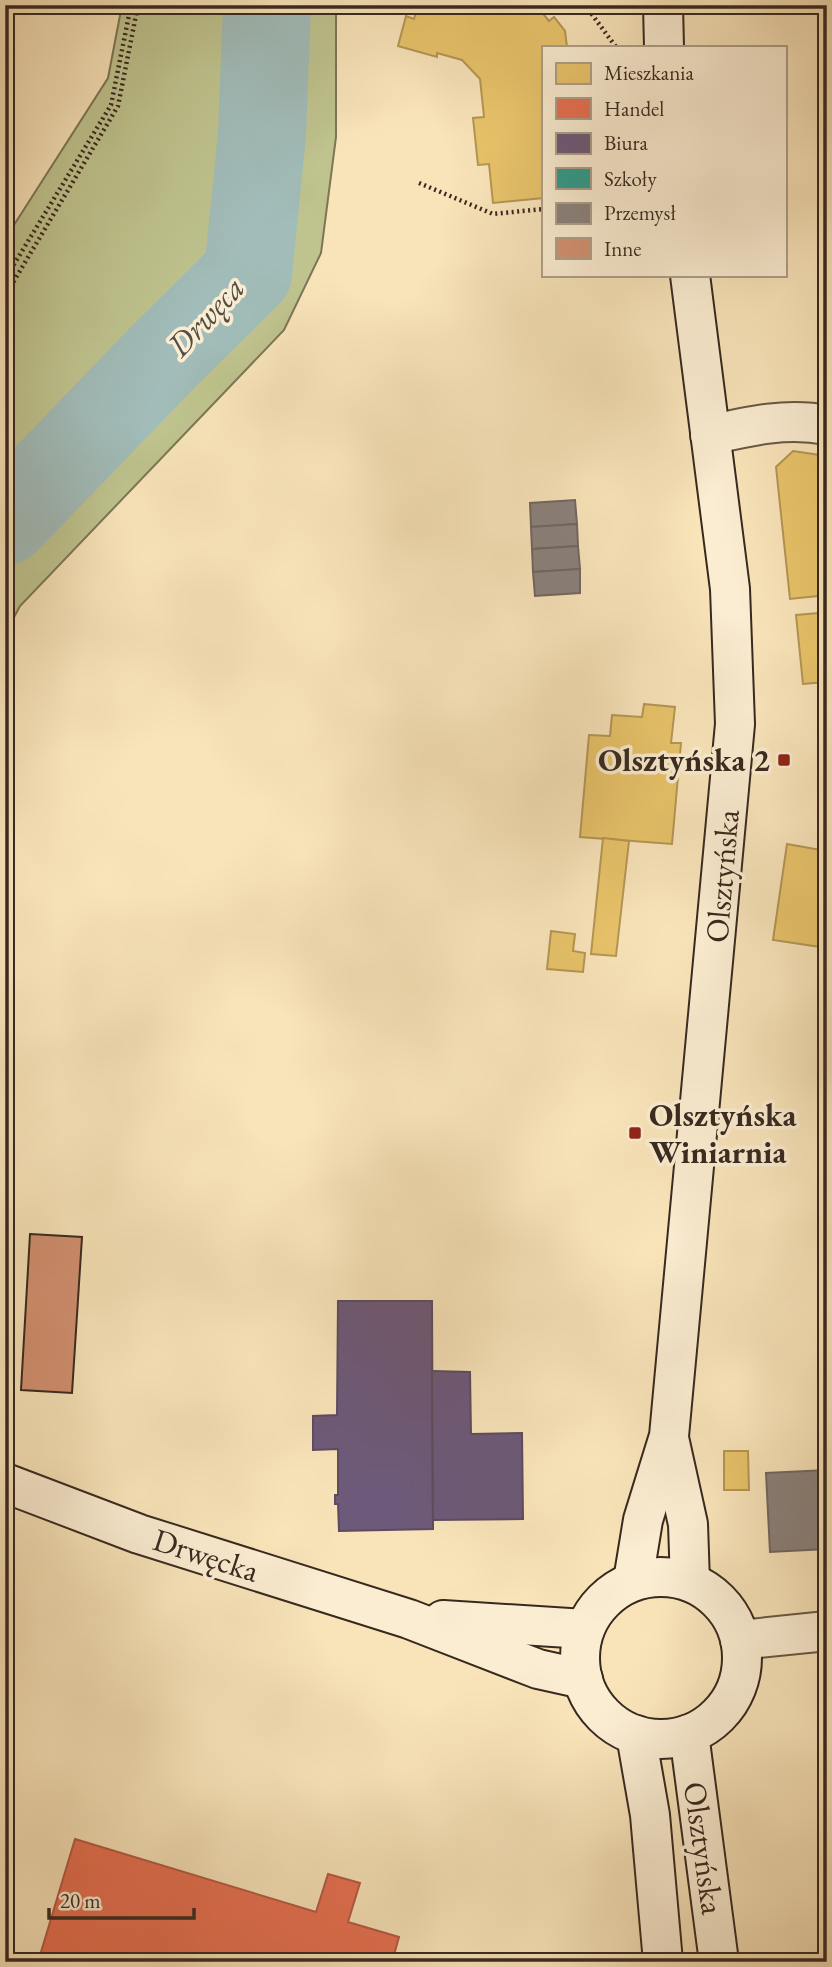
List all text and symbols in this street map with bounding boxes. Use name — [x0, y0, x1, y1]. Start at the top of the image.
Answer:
legend — [542, 46, 786, 276]
text: Mieszkania — [604, 59, 694, 86]
text: Handel — [604, 95, 664, 122]
text: Biura — [604, 129, 649, 156]
text: Szkoły — [604, 165, 657, 192]
text: Przemysł — [604, 199, 676, 226]
text: Inne — [604, 235, 642, 262]
water label: Drwęca — [156, 267, 254, 367]
place label: Olsztyńska 2 — [598, 739, 770, 781]
marker: Olsztyńska 2 — [776, 752, 792, 768]
street label: Olsztyńska — [695, 807, 749, 944]
place label: Olsztyńska Winiarnia — [649, 1094, 797, 1173]
marker: Olsztyńska Winiarnia — [627, 1125, 643, 1141]
street label: Drwęcka — [148, 1518, 264, 1592]
street label: Olsztyńska — [674, 1779, 734, 1917]
scale bar — [49, 1876, 194, 1920]
text: 20 m — [60, 1887, 101, 1914]

